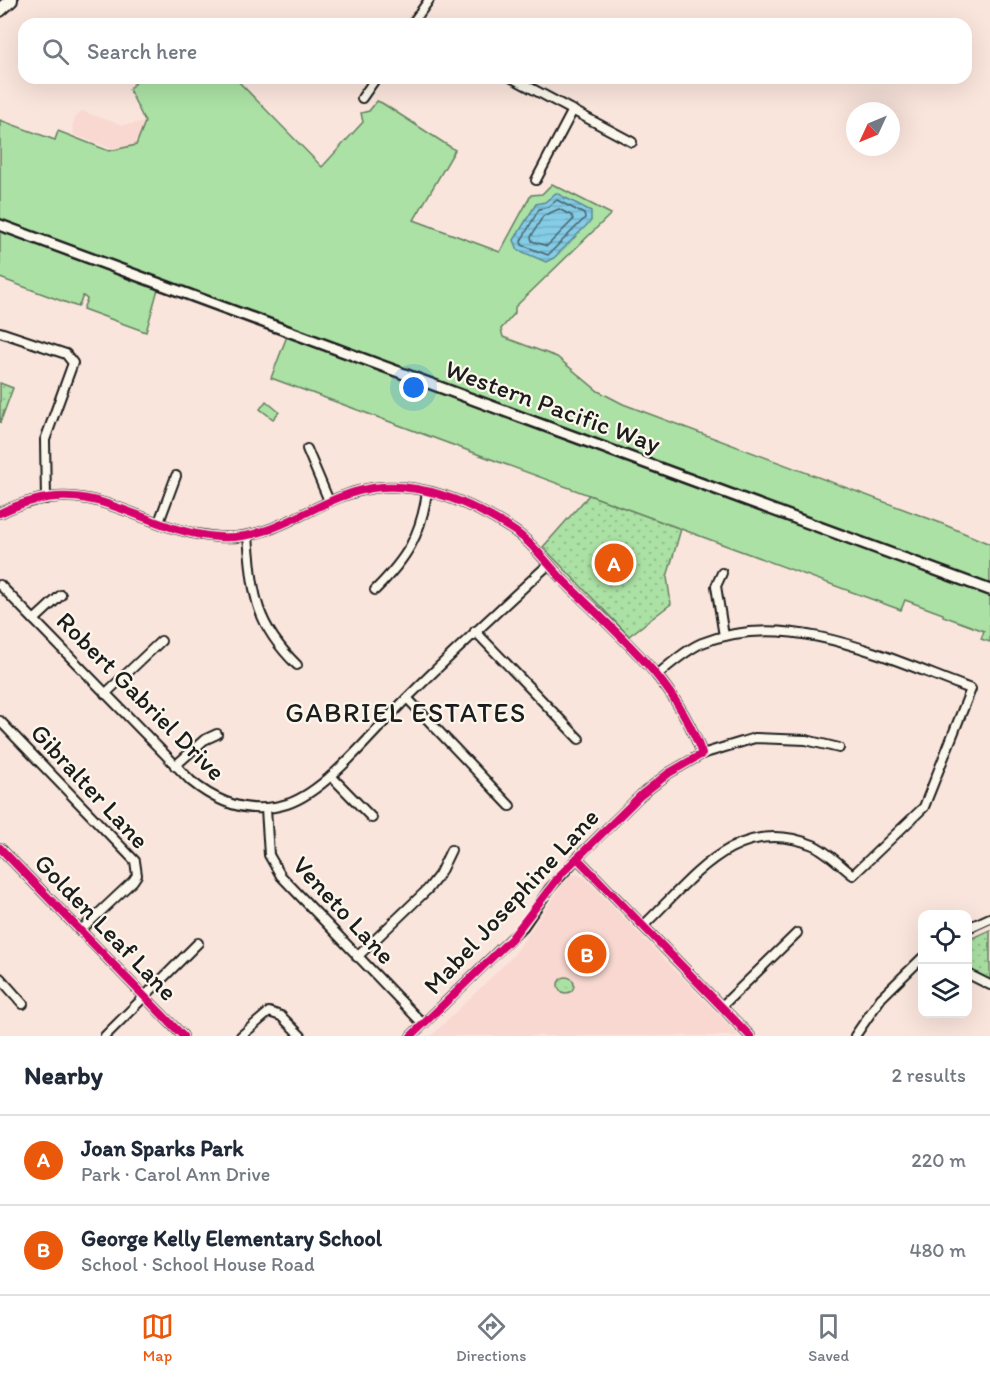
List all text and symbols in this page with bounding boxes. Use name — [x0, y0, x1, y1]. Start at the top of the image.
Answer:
search box — [18, 18, 972, 84]
icon: search — [39, 35, 72, 68]
text: Search here — [87, 38, 197, 65]
north arrow — [846, 102, 900, 156]
street label: Western Pacific Way — [441, 352, 665, 460]
your location — [399, 373, 428, 402]
pin: A — [594, 540, 634, 586]
street label: Robert Gabriel Drive — [50, 605, 232, 787]
district label: GABRIEL ESTATES — [285, 696, 527, 729]
street label: Gibralter Lane — [24, 717, 156, 855]
street label: Mabel Josephine Lane — [416, 801, 606, 1001]
street label: Golden Leaf Lane — [28, 847, 184, 1007]
street label: Veneto Lane — [286, 849, 402, 971]
map controls — [918, 910, 972, 1018]
button: locate — [918, 910, 972, 964]
pin: B — [568, 932, 606, 976]
button: layers — [918, 964, 972, 1018]
text: Nearby — [24, 1059, 103, 1091]
text: 2 results — [892, 1063, 966, 1087]
text: Joan Sparks Park — [81, 1135, 244, 1162]
text: A — [37, 1148, 50, 1172]
text: 220 m — [911, 1148, 966, 1172]
text: Park · Carol Ann Drive — [81, 1162, 270, 1186]
text: George Kelly Elementary School — [81, 1225, 382, 1252]
text: B — [37, 1238, 50, 1262]
text: 480 m — [909, 1238, 966, 1262]
text: School · School House Road — [81, 1252, 315, 1276]
tab: Map — [141, 1310, 174, 1365]
tab: Directions — [456, 1310, 526, 1365]
tab: Saved — [808, 1310, 849, 1365]

